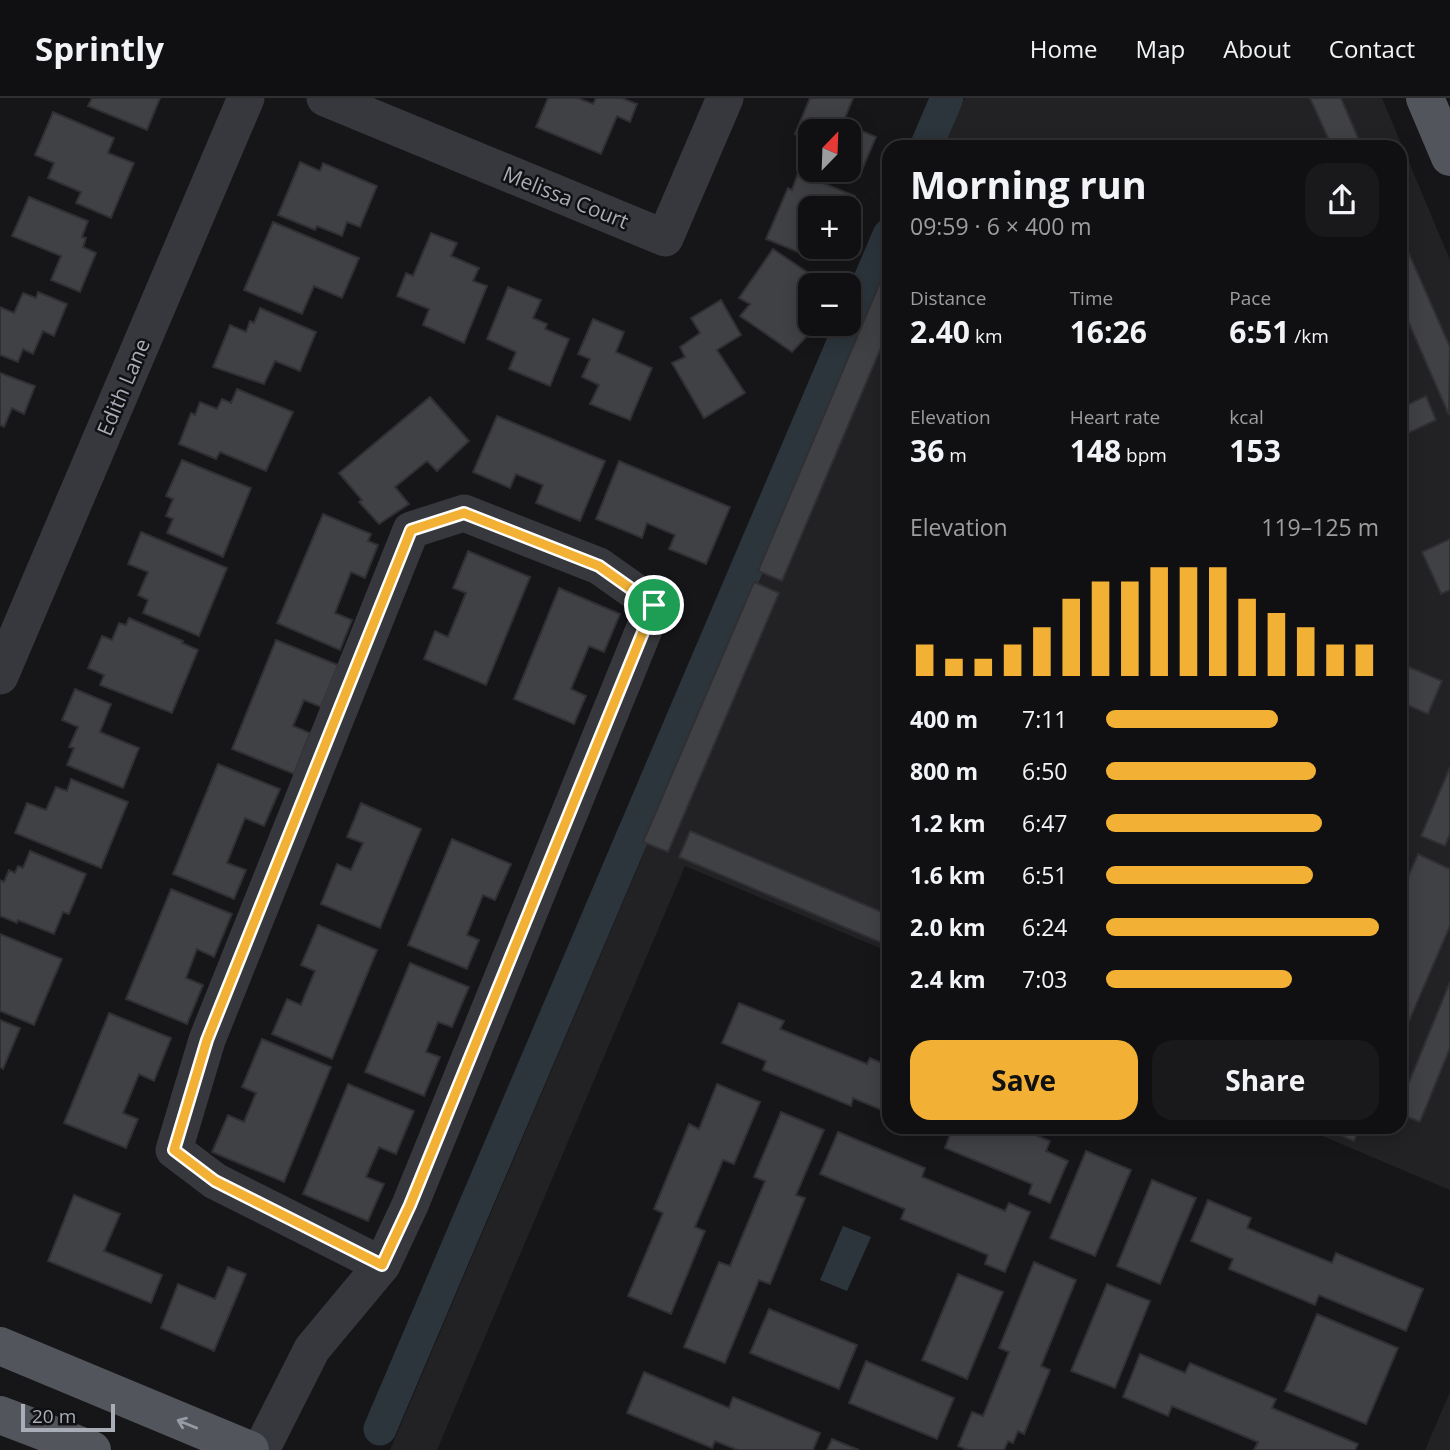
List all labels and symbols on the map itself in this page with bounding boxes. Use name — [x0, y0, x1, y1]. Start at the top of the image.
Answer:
north arrow — [798, 119, 861, 182]
street label: Melissa Court — [499, 159, 633, 235]
street label: Edith Lane — [90, 334, 156, 440]
pin — [624, 575, 684, 635]
scale bar — [21, 1401, 116, 1433]
one-way arrow — [176, 1417, 198, 1430]

